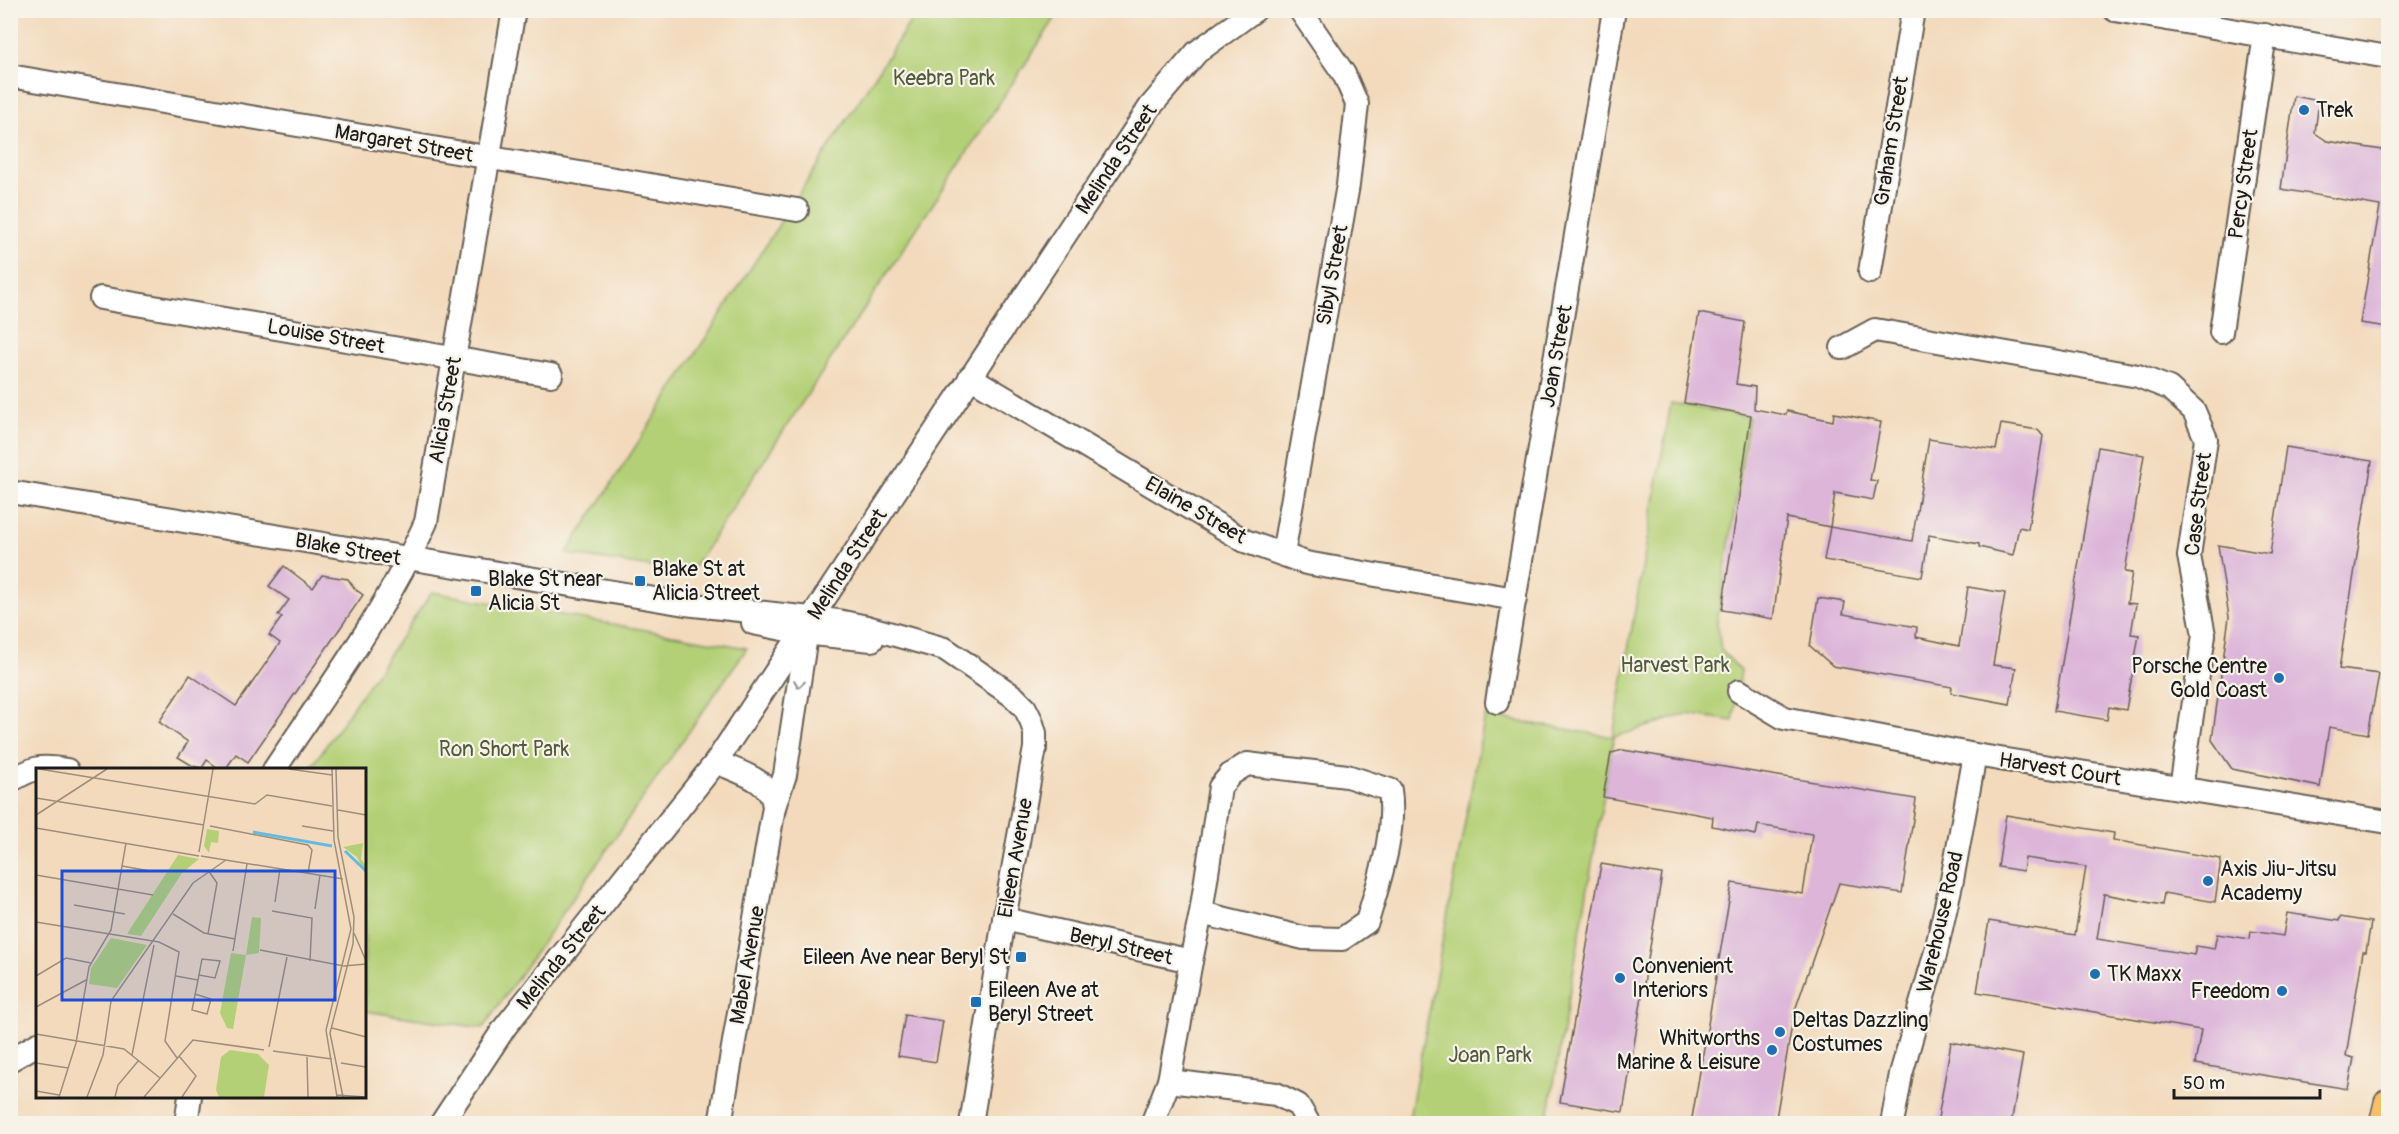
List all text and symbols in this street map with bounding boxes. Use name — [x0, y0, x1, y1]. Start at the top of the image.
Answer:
park label: Keebra Park — [893, 65, 995, 92]
street label: Graham Street — [1868, 74, 1915, 208]
place label: Trek — [2316, 97, 2353, 124]
street label: Melinda Street — [1070, 98, 1164, 220]
marker: Trek — [2297, 103, 2311, 117]
street label: Margaret Street — [333, 118, 476, 169]
street label: Percy Street — [2222, 127, 2265, 241]
street label: Sibyl Street — [1310, 222, 1355, 328]
street label: Joan Street — [1534, 302, 1579, 410]
street label: Louise Street — [265, 313, 387, 360]
street label: Alicia Street — [423, 354, 468, 466]
street label: Case Street — [2179, 450, 2218, 557]
street label: Elaine Street — [1140, 470, 1252, 551]
street label: Melinda Street — [801, 503, 894, 625]
street label: Blake Street — [293, 527, 404, 572]
place label: Blake St at Alicia Street — [652, 556, 761, 607]
place label: Blake St near Alicia St — [488, 566, 604, 617]
marker: Blake St at Alicia Street — [633, 574, 647, 588]
marker: Blake St near Alicia St — [469, 584, 483, 598]
park label: Harvest Park — [1620, 652, 1730, 679]
place label: Porsche Centre Gold Coast — [2131, 653, 2268, 704]
marker: Porsche Centre Gold Coast — [2272, 671, 2286, 685]
one-way arrow — [793, 679, 805, 688]
park label: Ron Short Park — [439, 736, 569, 763]
street label: Harvest Court — [1997, 746, 2124, 793]
inset map — [36, 768, 366, 1098]
street label: Eileen Avenue — [992, 796, 1039, 920]
street label: Warehouse Road — [1911, 849, 1970, 996]
place label: Axis Jiu-Jitsu Academy — [2220, 856, 2337, 907]
marker: Axis Jiu-Jitsu Academy — [2201, 874, 2215, 888]
street label: Melinda Street — [511, 899, 612, 1015]
street label: Mabel Avenue — [724, 903, 771, 1026]
street label: Beryl Street — [1067, 921, 1176, 972]
place label: Eileen Ave near Beryl St — [803, 944, 1010, 971]
marker: Eileen Ave near Beryl St — [1014, 950, 1028, 964]
place label: Convenient Interiors — [1632, 953, 1734, 1004]
place label: TK Maxx — [2107, 961, 2182, 988]
marker: TK Maxx — [2088, 967, 2102, 981]
marker: Convenient Interiors — [1613, 971, 1627, 985]
place label: Eileen Ave at Beryl Street — [988, 977, 1099, 1028]
place label: Freedom — [2190, 978, 2270, 1005]
marker: Freedom — [2275, 984, 2289, 998]
marker: Eileen Ave at Beryl Street — [969, 995, 983, 1009]
place label: Deltas Dazzling Costumes — [1792, 1007, 1928, 1058]
place label: Whitworths Marine & Leisure — [1617, 1025, 1761, 1076]
marker: Deltas Dazzling Costumes — [1773, 1025, 1787, 1039]
park label: Joan Park — [1448, 1042, 1532, 1069]
marker: Whitworths Marine & Leisure — [1765, 1043, 1779, 1057]
scale bar — [2174, 1062, 2320, 1100]
text: 50 m — [2183, 1072, 2225, 1095]

